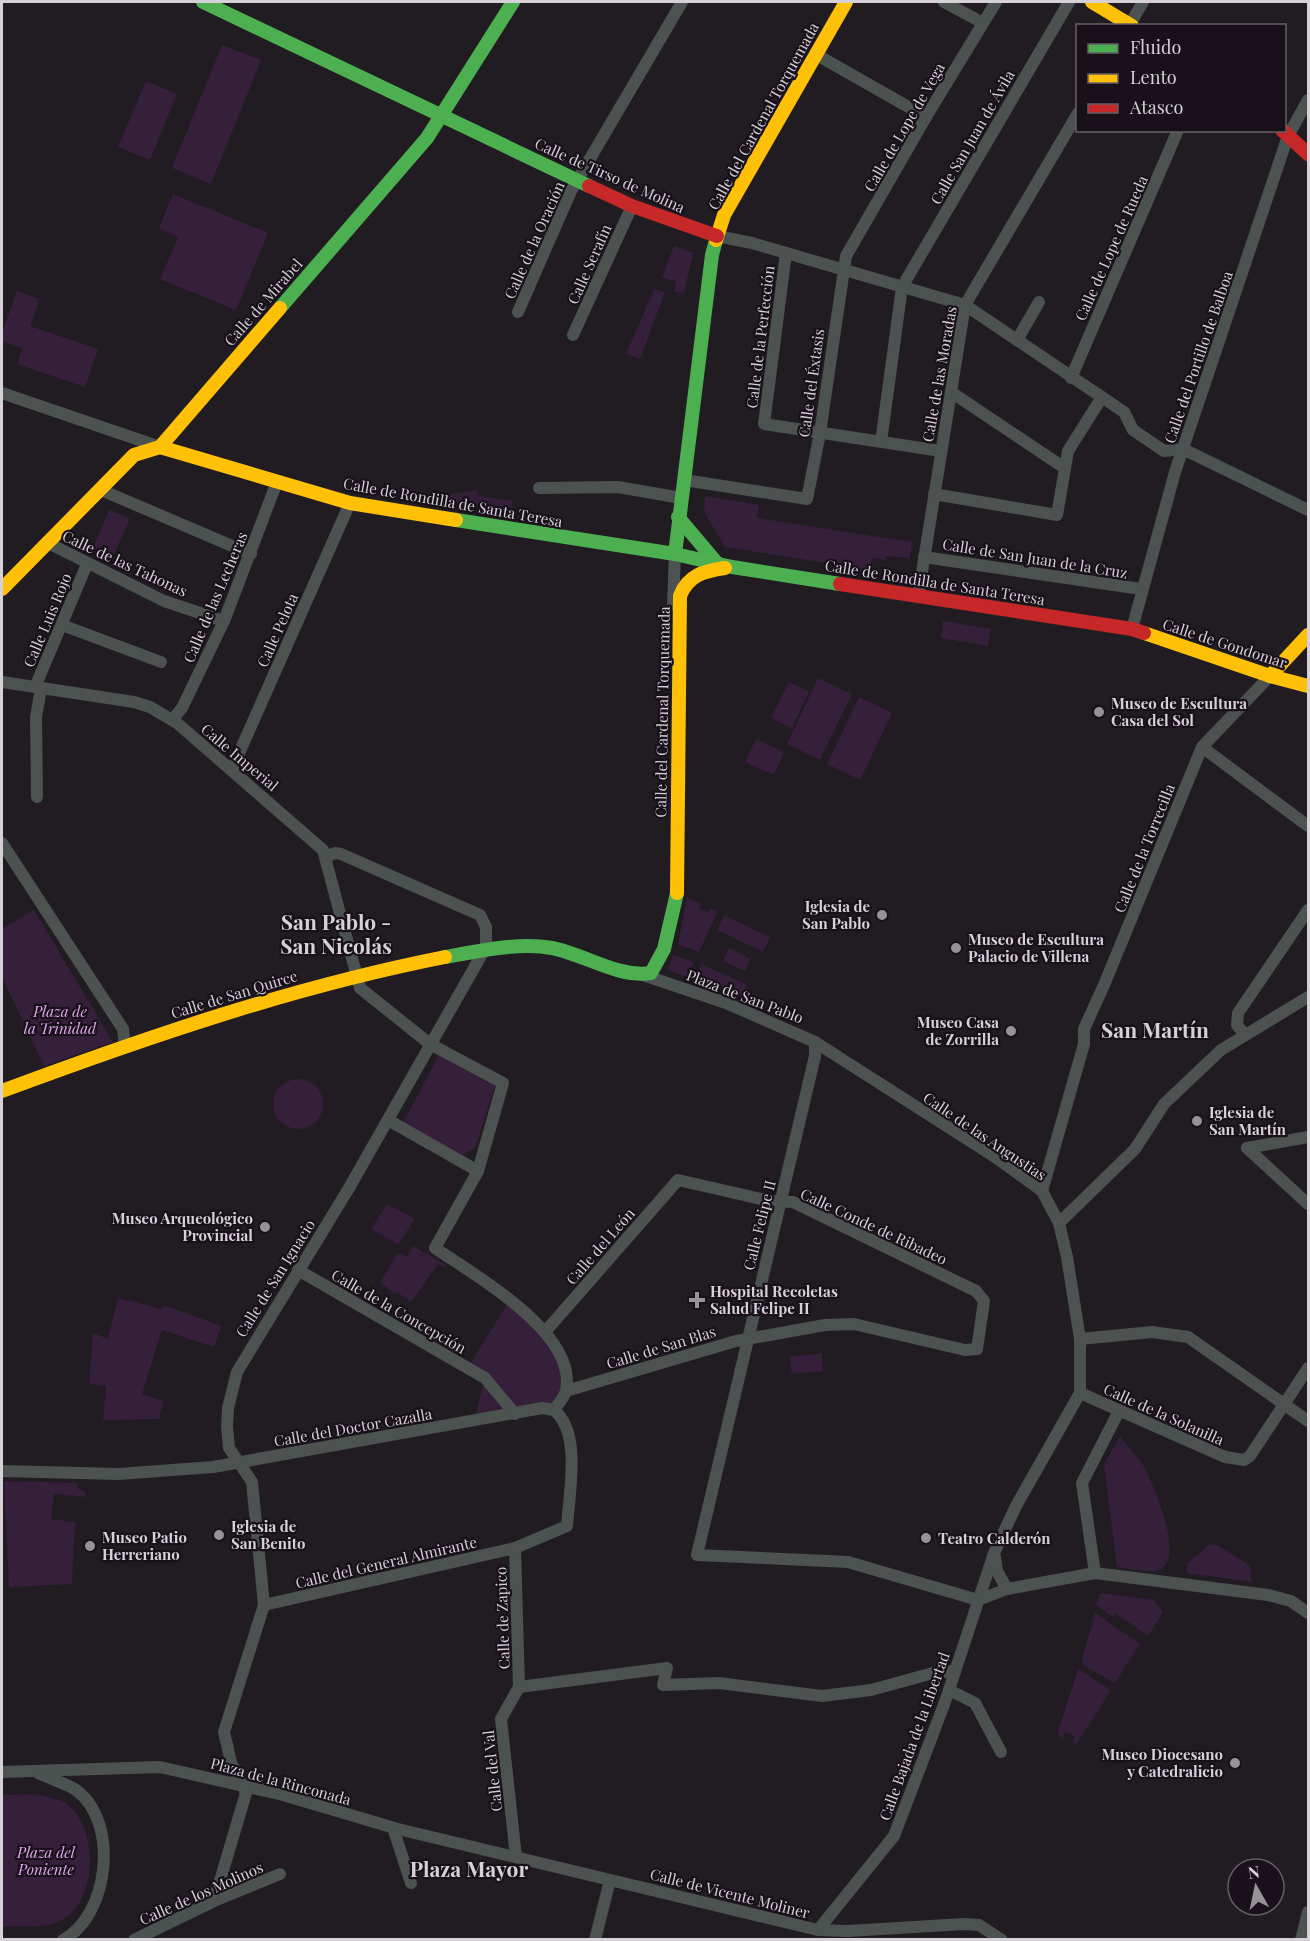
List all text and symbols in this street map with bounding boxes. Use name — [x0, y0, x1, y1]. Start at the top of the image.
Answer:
street label: Calle del Cardenal Torquemada — [703, 18, 823, 213]
legend — [1076, 24, 1286, 132]
text: Fluido — [1130, 35, 1181, 59]
street label: Calle de Lope de Vega — [859, 59, 949, 195]
text: Lento — [1130, 65, 1177, 89]
street label: Calle San Juan de Ávila — [925, 66, 1019, 208]
text: Atasco — [1129, 95, 1183, 119]
street label: Calle de Tirso de Molina — [532, 133, 689, 217]
street label: Calle de Lope de Rueda — [1070, 172, 1152, 324]
street label: Calle de la Oración — [499, 178, 569, 302]
street label: Calle Serafín — [562, 221, 616, 307]
street label: Calle de Mirabel — [220, 254, 306, 350]
street label: Calle de la Perfección — [741, 264, 779, 410]
street label: Calle del Portillo de Balboa — [1159, 268, 1237, 446]
street label: Calle de las Moradas — [917, 305, 961, 443]
street label: Calle del Éxtasis — [793, 327, 829, 439]
street label: Calle de Rondilla de Santa Teresa — [342, 473, 565, 531]
street label: Calle de las Tahonas — [59, 525, 191, 601]
street label: Calle de las Lecheras — [178, 529, 252, 665]
street label: Calle de San Juan de la Cruz — [941, 533, 1129, 583]
street label: Calle de Rondilla de Santa Teresa — [824, 555, 1047, 609]
street label: Calle Luis Rojo — [18, 570, 76, 670]
street label: Calle Pelota — [252, 589, 302, 670]
street label: Calle del Cardenal Torquemada — [650, 606, 674, 818]
street label: Calle de Gondomar — [1160, 613, 1290, 673]
place label: Museo de Escultura Casa del Sol — [1111, 693, 1247, 730]
marker: Museo de Escultura Casa del Sol — [1092, 705, 1106, 719]
street label: Calle Imperial — [197, 719, 283, 795]
street label: Calle de la Torrecilla — [1109, 780, 1179, 915]
place label: Iglesia de San Pablo — [802, 896, 870, 933]
district label: San Pablo - San Nicolás — [280, 907, 392, 959]
marker: Iglesia de San Pablo — [875, 908, 889, 922]
place label: Museo de Escultura Palacio de Villena — [968, 929, 1104, 966]
marker: Museo de Escultura Palacio de Villena — [949, 941, 963, 955]
street label: Calle de San Quirce — [168, 965, 300, 1023]
street label: Plaza de San Pablo — [684, 965, 806, 1027]
park label: Plaza de la Trinidad — [24, 1001, 97, 1038]
place label: Museo Casa de Zorrilla — [917, 1012, 999, 1049]
district label: San Martín — [1101, 1015, 1209, 1043]
marker: Museo Casa de Zorrilla — [1004, 1024, 1018, 1038]
street label: Calle de las Angustias — [920, 1087, 1050, 1185]
place label: Iglesia de San Martín — [1209, 1102, 1287, 1139]
marker: Iglesia de San Martín — [1190, 1114, 1204, 1128]
street label: Calle Felipe II — [738, 1178, 780, 1272]
street label: Calle Conde de Ribadeo — [797, 1183, 951, 1269]
street label: Calle del León — [561, 1203, 639, 1289]
place label: Museo Arqueológico Provincial — [112, 1208, 253, 1245]
street label: Calle de San Ignacio — [231, 1215, 319, 1341]
marker: Museo Arqueológico Provincial — [258, 1220, 272, 1234]
street label: Calle de la Concepción — [328, 1264, 470, 1358]
place label: Hospital Recoletas Salud Felipe II — [710, 1281, 838, 1318]
marker: Hospital Recoletas Salud Felipe II — [688, 1291, 706, 1309]
street label: Calle de San Blas — [604, 1321, 718, 1373]
street label: Calle de la Solanilla — [1101, 1378, 1228, 1450]
street label: Calle del Doctor Cazalla — [272, 1403, 434, 1451]
place label: Iglesia de San Benito — [231, 1516, 305, 1553]
place label: Museo Patio Herreriano — [102, 1527, 187, 1564]
marker: Iglesia de San Benito — [212, 1528, 226, 1542]
place label: Teatro Calderón — [938, 1528, 1051, 1548]
street label: Calle del General Almirante — [293, 1531, 479, 1593]
marker: Teatro Calderón — [919, 1531, 933, 1545]
marker: Museo Patio Herreriano — [83, 1539, 97, 1553]
street label: Calle de Zapico — [490, 1566, 514, 1670]
street label: Calle Bajada de la Libertad — [874, 1649, 954, 1823]
street label: Calle del Val — [478, 1729, 506, 1813]
place label: Museo Diocesano y Catedralicio — [1102, 1744, 1223, 1781]
street label: Plaza de la Rinconada — [209, 1753, 354, 1810]
marker: Museo Diocesano y Catedralicio — [1228, 1756, 1242, 1770]
park label: Plaza del Poniente — [16, 1842, 76, 1879]
district label: Plaza Mayor — [410, 1854, 528, 1882]
street label: Calle de los Molinos — [136, 1857, 266, 1929]
north arrow — [1226, 1857, 1286, 1917]
text: N — [1246, 1860, 1261, 1883]
street label: Calle de Vicente Moliner — [648, 1863, 812, 1923]

